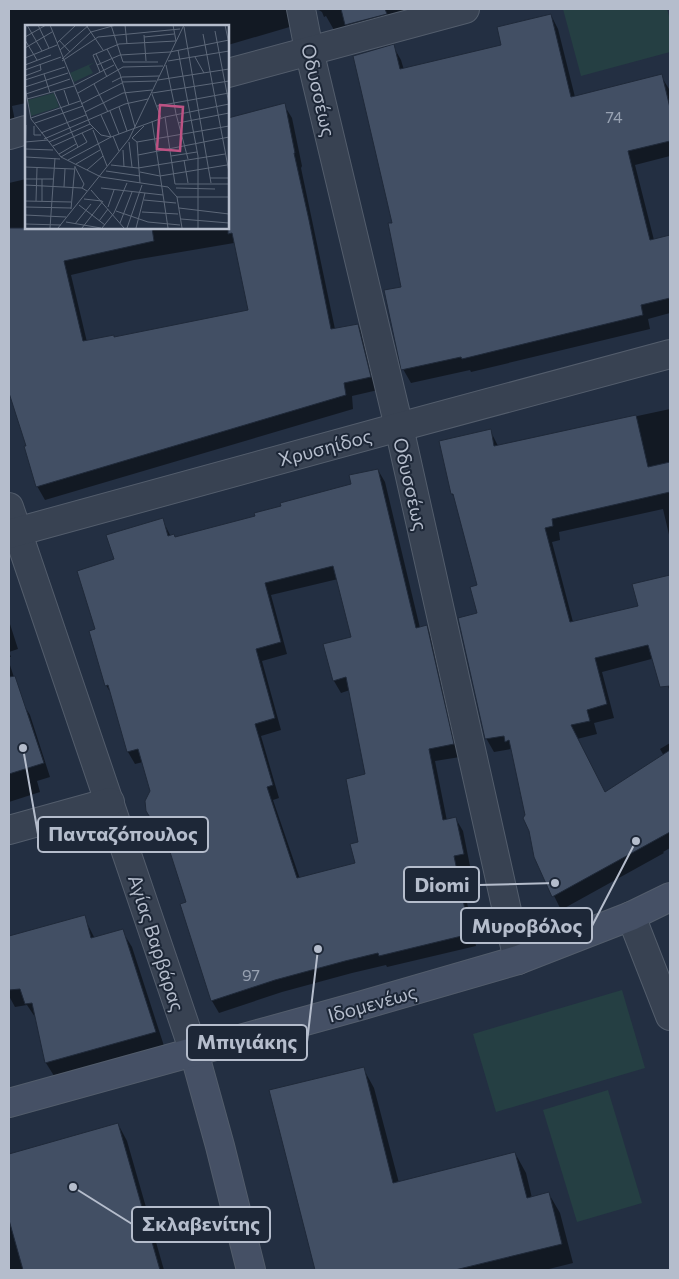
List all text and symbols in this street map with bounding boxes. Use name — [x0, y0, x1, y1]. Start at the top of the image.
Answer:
inset map — [25, 25, 229, 229]
street label: Οδυσσέως — [297, 41, 341, 139]
house number: 74 — [605, 107, 623, 126]
street label: Χρυσηίδος — [276, 424, 374, 470]
street label: Οδυσσέως — [389, 435, 433, 533]
callout: Πανταζόπουλος — [38, 817, 208, 852]
text: Πανταζόπουλος — [48, 821, 198, 845]
callout: Diomi — [404, 867, 479, 902]
street label: Αγίας Βαρβάρας — [124, 872, 190, 1014]
text: Diomi — [414, 872, 470, 896]
callout: Μυροβόλος — [461, 908, 592, 943]
text: Μυροβόλος — [472, 913, 582, 937]
house number: 97 — [242, 965, 260, 984]
street label: Ιδομενέως — [325, 979, 419, 1027]
callout: Μπιγιάκης — [187, 1025, 307, 1060]
text: Μπιγιάκης — [197, 1029, 297, 1053]
callout: Σκλαβενίτης — [132, 1207, 270, 1242]
text: Σκλαβενίτης — [142, 1211, 260, 1235]

